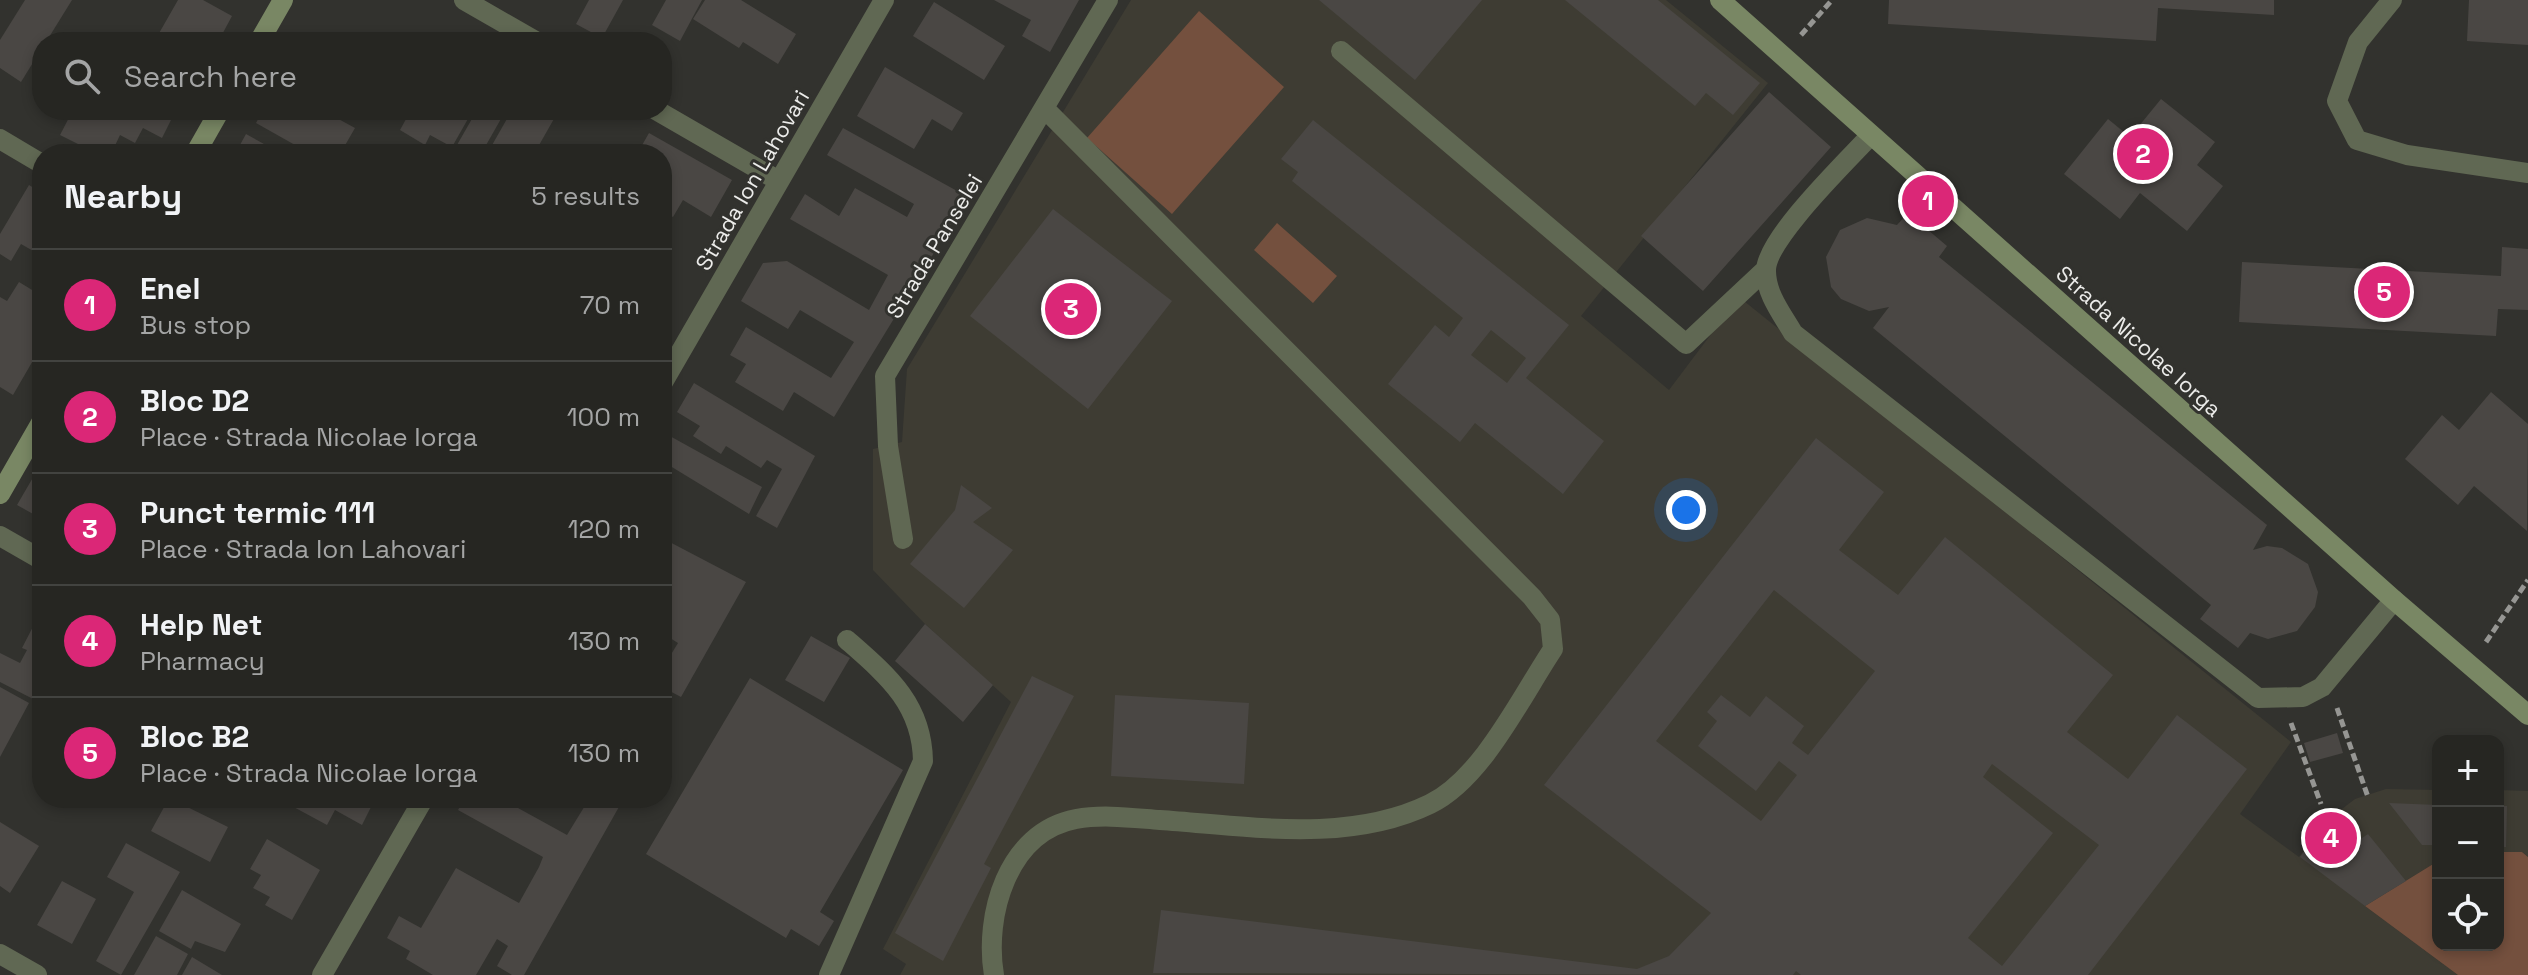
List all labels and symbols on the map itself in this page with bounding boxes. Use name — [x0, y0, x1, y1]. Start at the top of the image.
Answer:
street label: Strada Ion Lahovari — [689, 85, 815, 275]
pin: 2 — [2117, 124, 2169, 184]
street label: Strada Panselei — [880, 169, 988, 323]
pin: 1 — [1902, 171, 1954, 231]
street label: Strada Nicolae Iorga — [2050, 259, 2228, 423]
pin: 5 — [2358, 262, 2410, 322]
pin: 3 — [1045, 279, 1097, 339]
your location — [1666, 490, 1706, 530]
pin: 4 — [2305, 808, 2357, 868]

